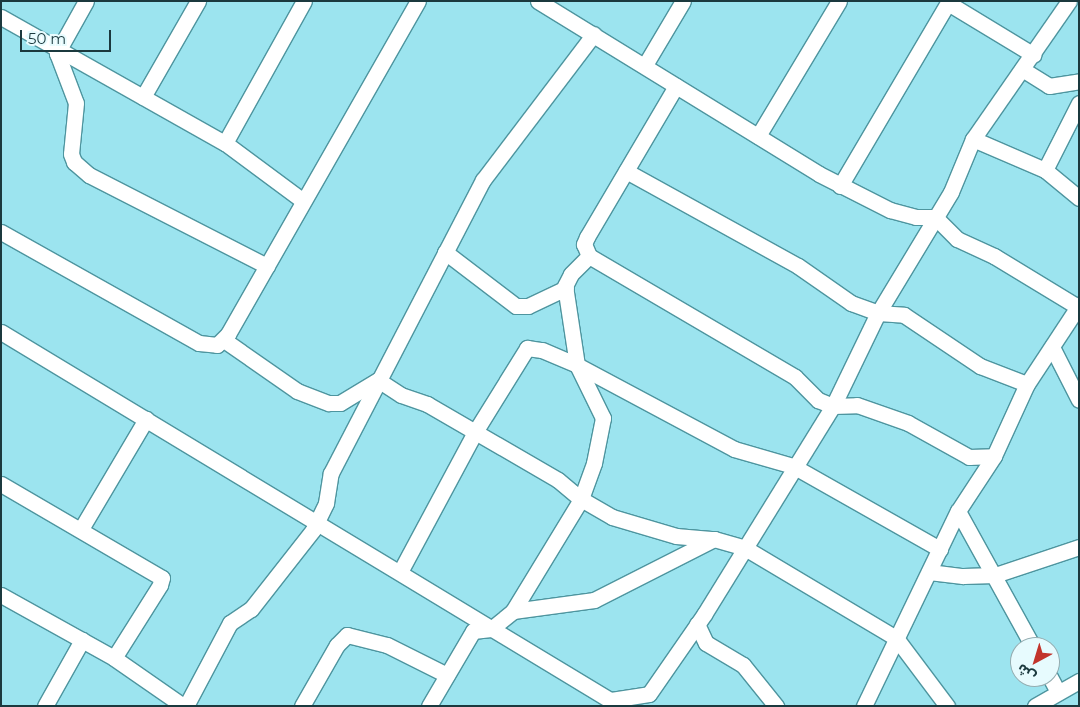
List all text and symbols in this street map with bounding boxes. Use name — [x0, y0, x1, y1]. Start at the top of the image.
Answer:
scale bar — [22, 20, 114, 52]
text: 50 m — [28, 29, 66, 48]
north arrow — [1010, 637, 1060, 687]
text: ش — [1013, 660, 1039, 686]

